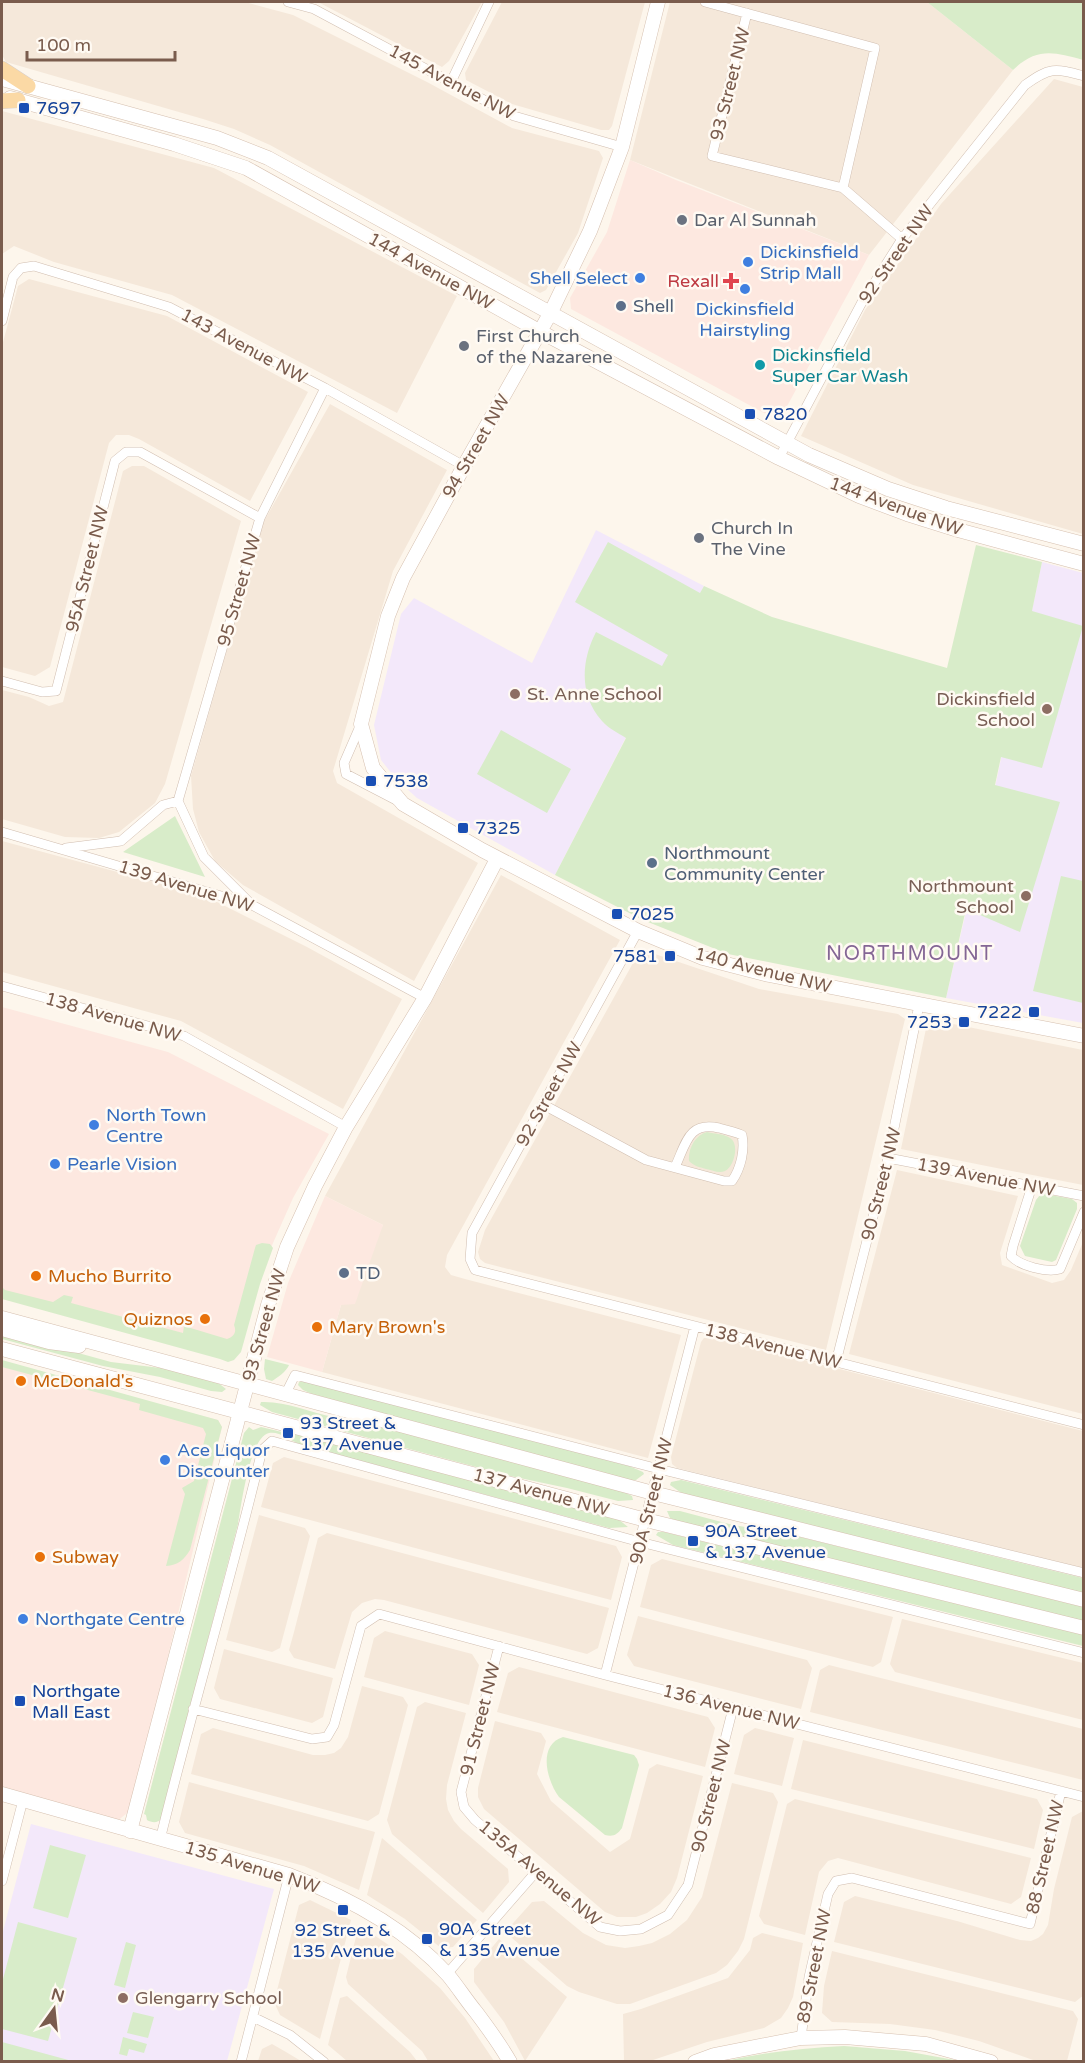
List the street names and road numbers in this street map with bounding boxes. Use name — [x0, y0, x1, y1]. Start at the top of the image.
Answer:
street label: 93 Street NW — [705, 25, 755, 143]
street label: 145 Avenue NW — [385, 39, 519, 125]
street label: 92 Street NW — [854, 200, 938, 308]
street label: 144 Avenue NW — [364, 227, 498, 315]
street label: 143 Avenue NW — [177, 303, 311, 389]
street label: 94 Street NW — [437, 390, 515, 502]
street label: 144 Avenue NW — [826, 472, 966, 540]
street label: 95A Street NW — [61, 504, 113, 634]
street label: 95 Street NW — [212, 531, 266, 649]
street label: 139 Avenue NW — [116, 855, 256, 917]
street label: 140 Avenue NW — [692, 942, 834, 998]
street label: 138 Avenue NW — [43, 987, 183, 1047]
street label: 92 Street NW — [511, 1038, 587, 1150]
street label: 90 Street NW — [856, 1125, 906, 1243]
street label: 139 Avenue NW — [915, 1153, 1057, 1201]
street label: 93 Street NW — [237, 1266, 291, 1384]
street label: 138 Avenue NW — [702, 1318, 844, 1374]
street label: 90A Street NW — [625, 1436, 677, 1566]
street label: 137 Avenue NW — [470, 1463, 612, 1521]
street label: 91 Street NW — [455, 1660, 505, 1778]
street label: 136 Avenue NW — [660, 1679, 802, 1735]
street label: 90 Street NW — [686, 1737, 736, 1855]
street label: 88 Street NW — [1021, 1798, 1069, 1916]
street label: 135A Avenue NW — [474, 1815, 606, 1931]
street label: 135 Avenue NW — [182, 1836, 322, 1898]
street label: 89 Street NW — [792, 1907, 836, 2025]

